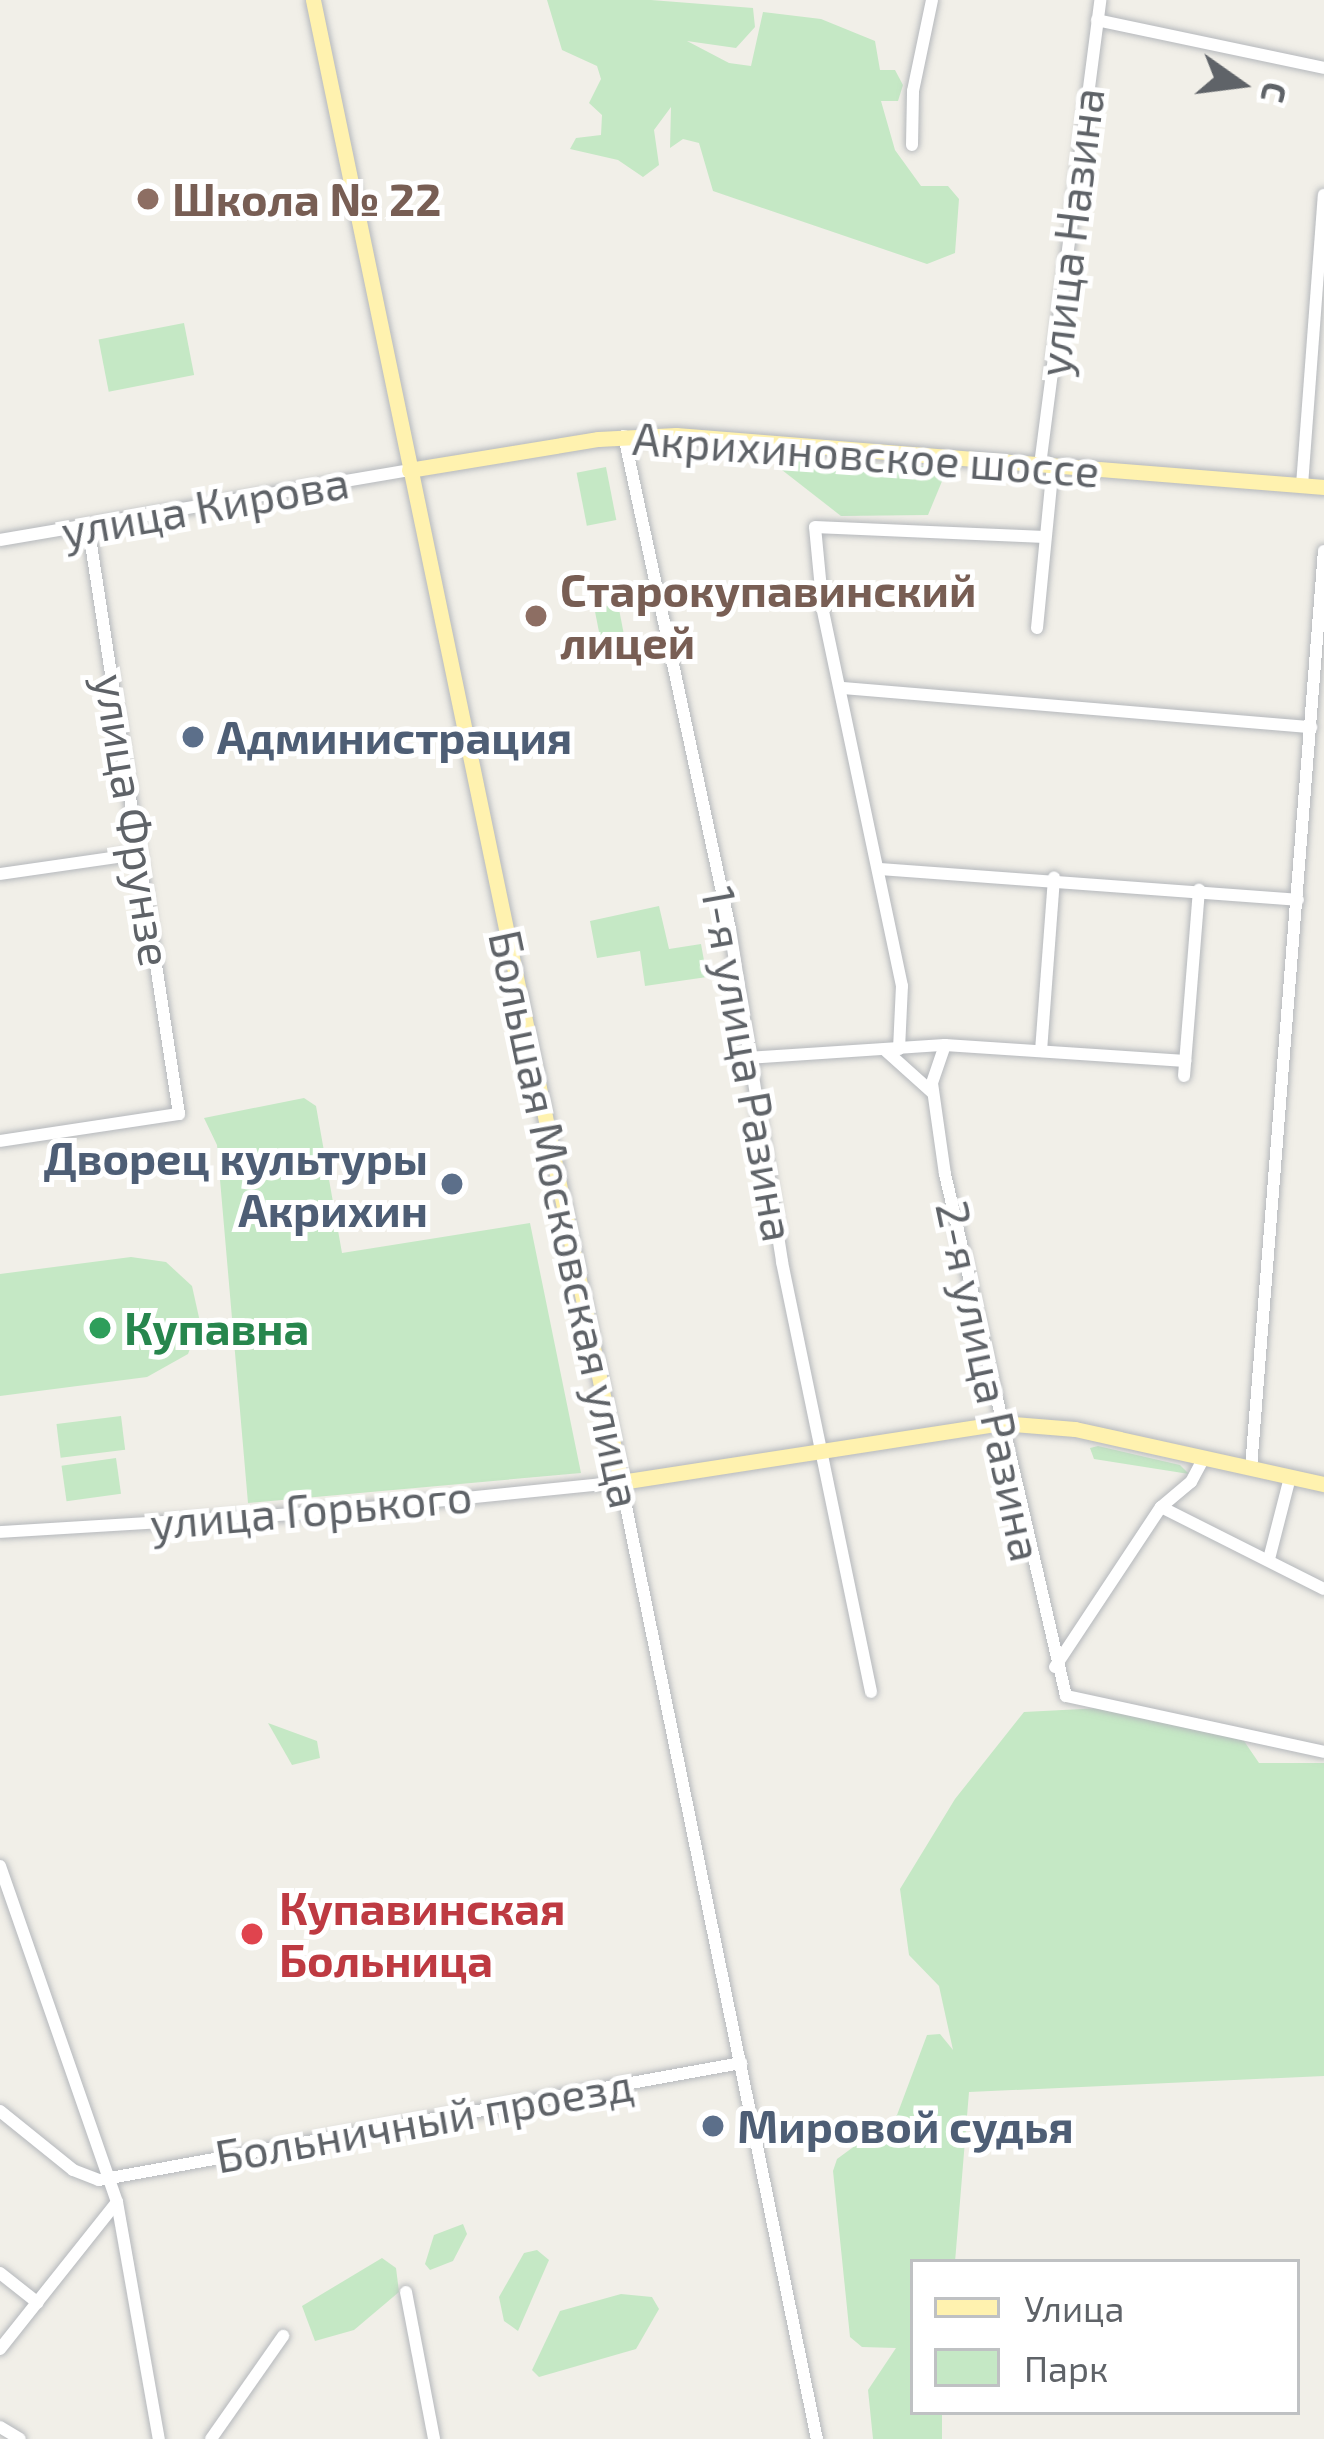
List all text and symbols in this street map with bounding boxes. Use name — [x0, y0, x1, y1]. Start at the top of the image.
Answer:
north arrow — [1180, 24, 1300, 144]
text: С — [1253, 78, 1297, 107]
street label: улица Назина — [1026, 85, 1114, 379]
place label: Школа № 22 — [172, 172, 441, 226]
marker: Школа № 22 — [135, 186, 161, 212]
street label: Акрихиновское шоссе — [631, 411, 1101, 497]
street label: улица Кирова — [57, 454, 353, 558]
place label: Старокупавинский лицей — [560, 563, 977, 669]
marker: Старокупавинский лицей — [523, 603, 549, 629]
street label: улица Фрунзе — [84, 670, 184, 970]
place label: Администрация — [217, 710, 572, 764]
marker: Администрация — [180, 724, 206, 750]
street label: 1-я улица Разина — [691, 882, 807, 1246]
street label: Большая Московская улица — [478, 925, 654, 1513]
place label: Дворец культуры Акрихин — [43, 1131, 428, 1237]
marker: Дворец культуры Акрихин — [439, 1171, 465, 1197]
street label: 2-я улица Разина — [925, 1196, 1055, 1566]
place label: Купавна — [124, 1301, 309, 1355]
marker: Купавна — [87, 1315, 113, 1341]
street label: улица Горького — [148, 1468, 474, 1550]
place label: Купавинская Больница — [279, 1881, 566, 1987]
marker: Купавинская Больница — [236, 1918, 268, 1950]
street label: Больничный проезд — [211, 2057, 637, 2183]
place label: Мировой судья — [737, 2099, 1074, 2153]
marker: Мировой судья — [700, 2113, 726, 2139]
legend — [910, 2259, 1300, 2415]
text: Улица — [1024, 2286, 1124, 2329]
text: Парк — [1024, 2346, 1108, 2389]

